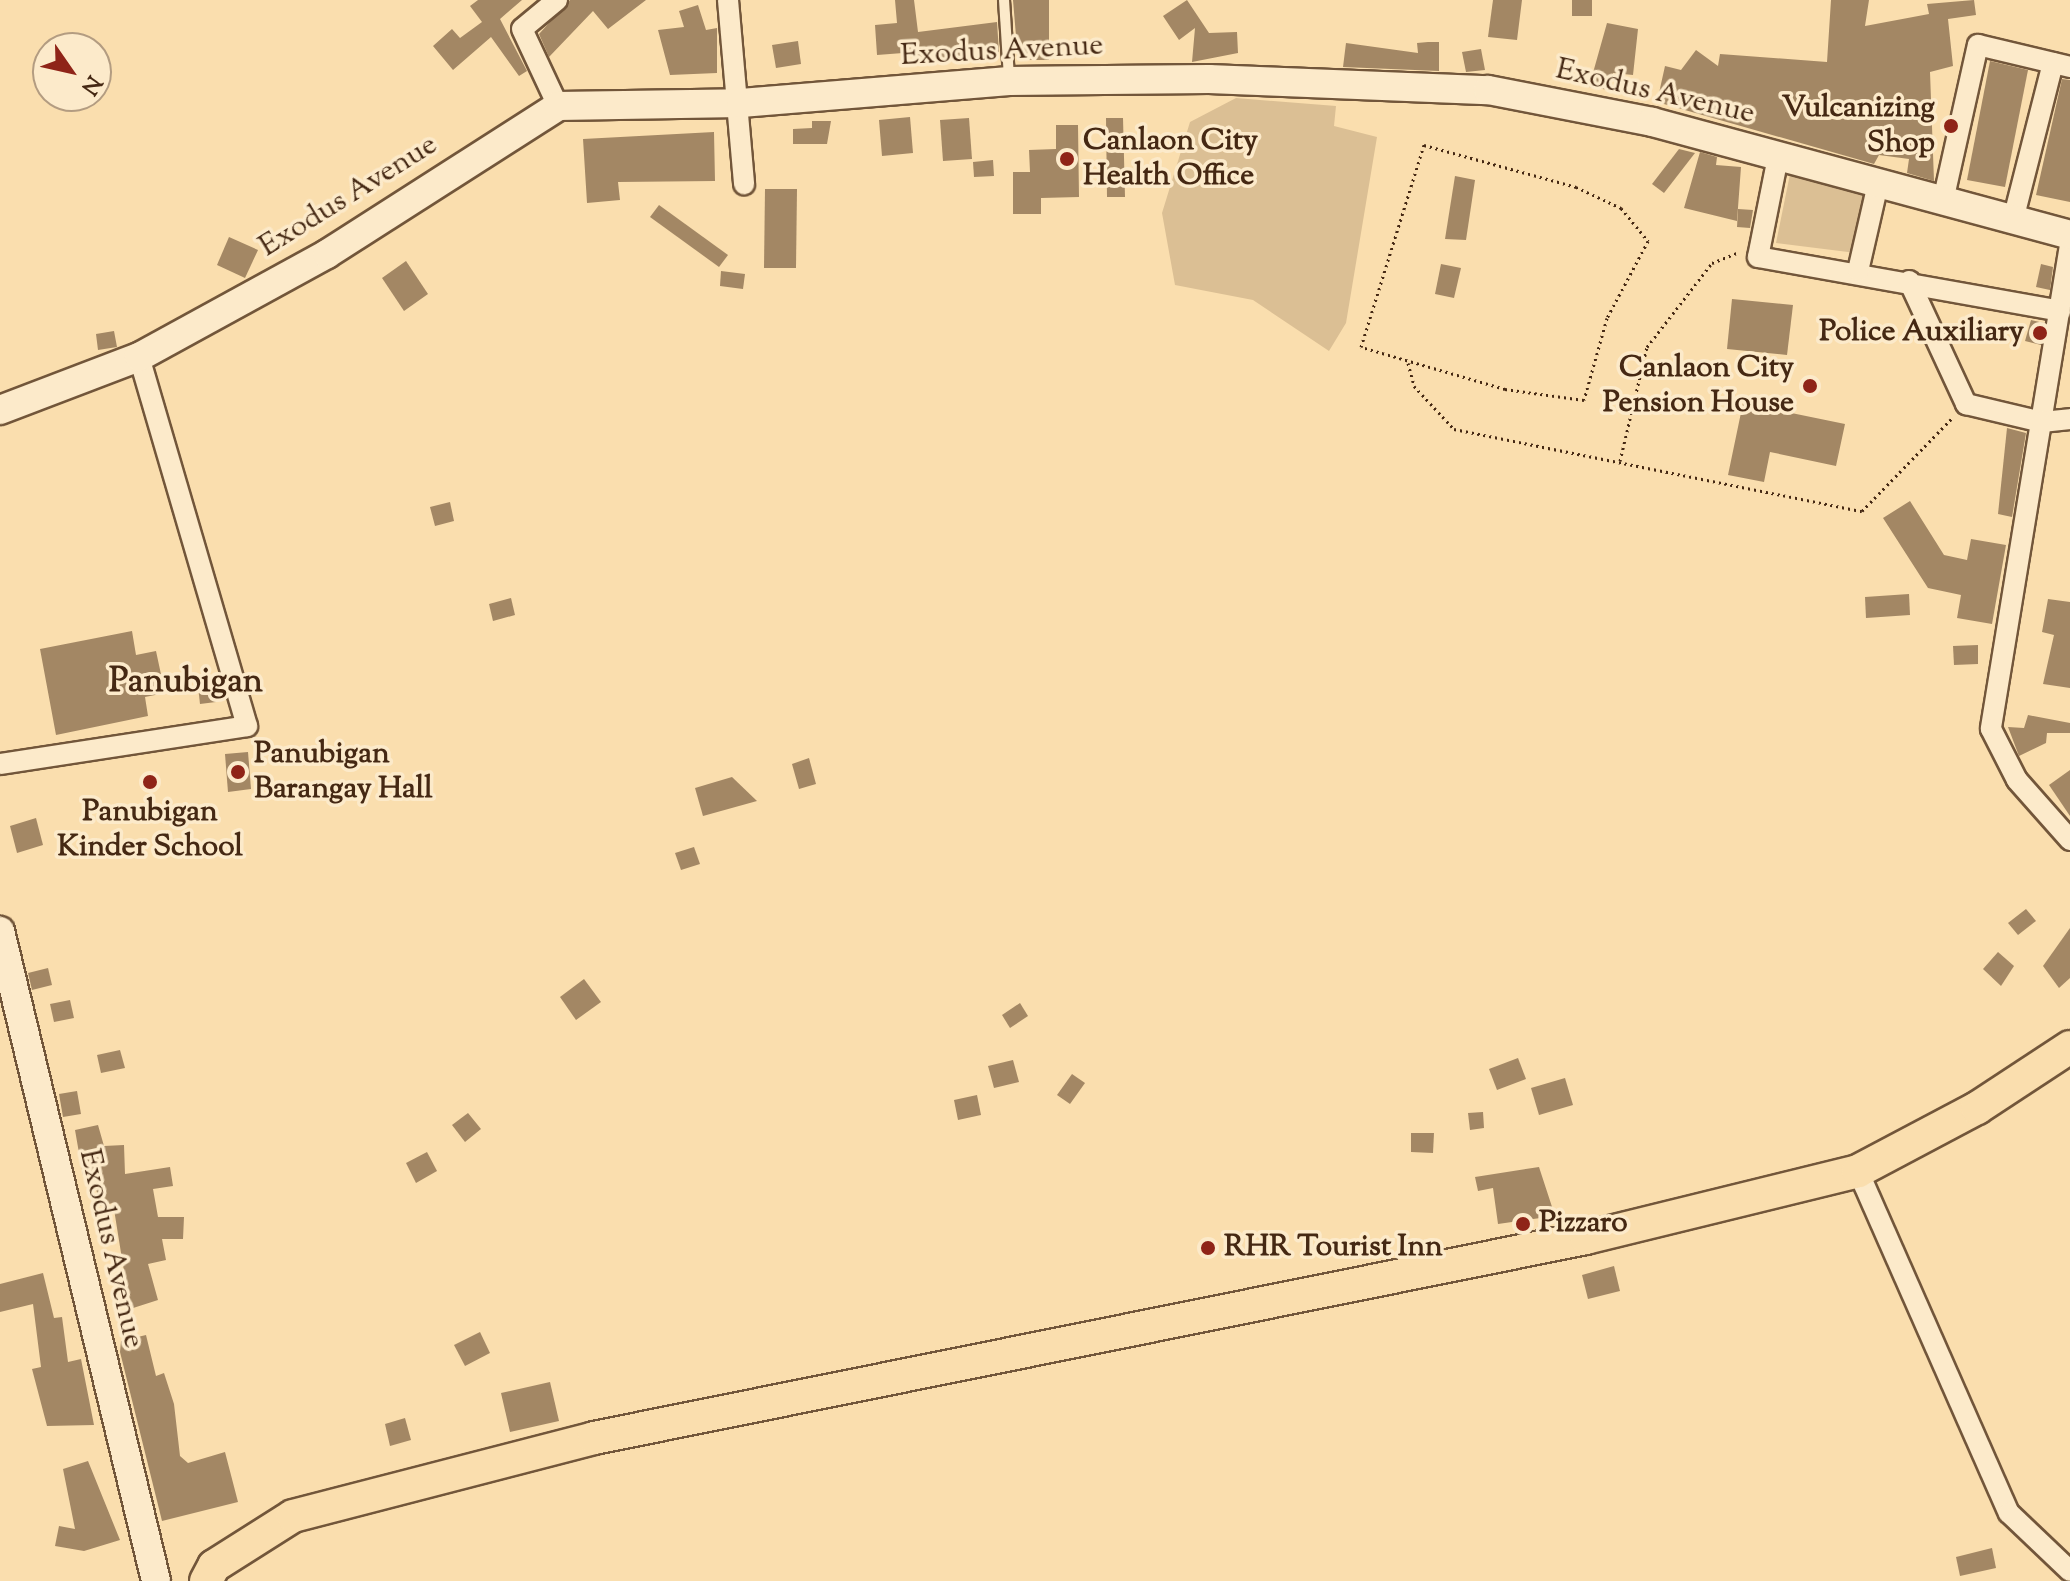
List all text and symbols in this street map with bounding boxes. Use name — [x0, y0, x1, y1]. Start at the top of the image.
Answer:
street label: Exodus Avenue — [900, 29, 1104, 75]
north arrow — [32, 32, 112, 112]
street label: Exodus Avenue — [1552, 53, 1758, 133]
text: N — [72, 68, 108, 101]
place label: Vulcanizing Shop — [1782, 91, 1935, 162]
marker: Vulcanizing Shop — [1942, 117, 1960, 135]
place label: Canlaon City Health Office — [1083, 124, 1258, 194]
street label: Exodus Avenue — [253, 128, 445, 266]
marker: Canlaon City Health Office — [1058, 150, 1076, 168]
place label: Police Auxiliary — [1819, 315, 2024, 351]
marker: Police Auxiliary — [2031, 324, 2049, 342]
place label: Canlaon City Pension House — [1603, 351, 1794, 422]
marker: Canlaon City Pension House — [1801, 377, 1819, 395]
district label: Panubigan — [109, 663, 263, 703]
place label: Panubigan Barangay Hall — [254, 737, 432, 808]
marker: Panubigan Barangay Hall — [229, 763, 247, 781]
marker: Panubigan Kinder School — [141, 773, 159, 791]
place label: Panubigan Kinder School — [57, 795, 243, 866]
street label: Exodus Avenue — [70, 1146, 150, 1352]
place label: Pizzaro — [1539, 1206, 1628, 1242]
marker: Pizzaro — [1514, 1215, 1532, 1233]
place label: RHR Tourist Inn — [1224, 1230, 1443, 1266]
marker: RHR Tourist Inn — [1199, 1239, 1217, 1257]

